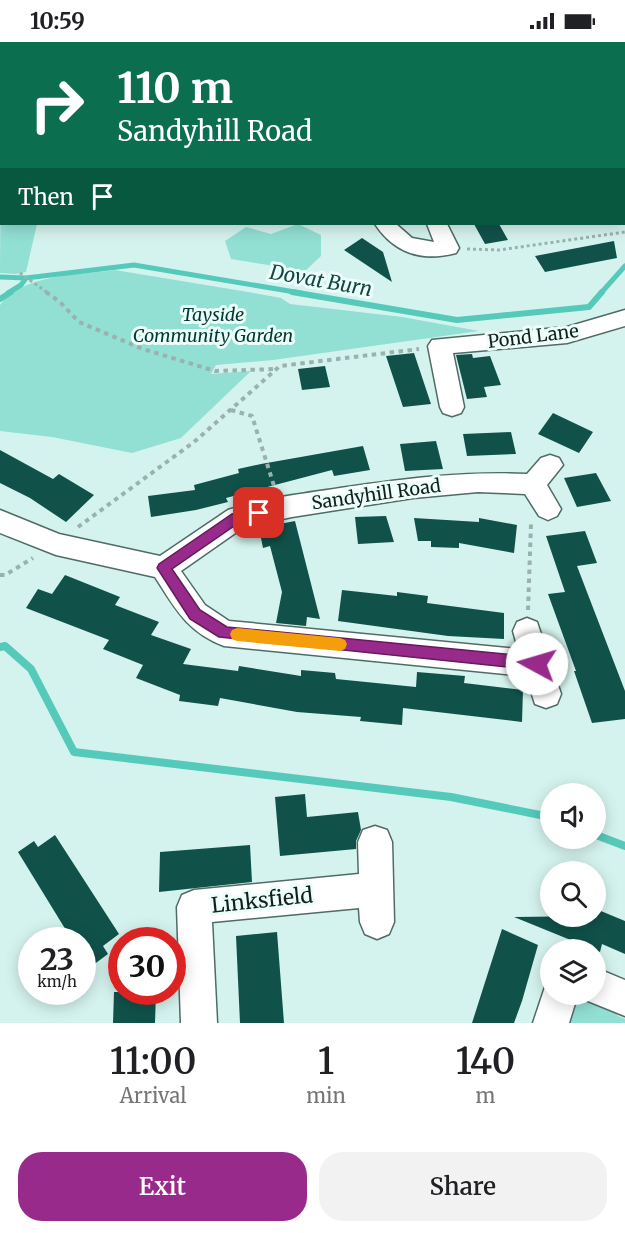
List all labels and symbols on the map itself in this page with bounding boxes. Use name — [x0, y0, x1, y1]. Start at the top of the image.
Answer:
water label: Dovat Burn — [267, 259, 374, 301]
park label: Tayside Community Garden — [133, 303, 293, 347]
street label: Pond Lane — [486, 319, 580, 353]
street label: Sandyhill Road — [310, 474, 442, 514]
pin — [233, 487, 284, 538]
position arrow — [505, 632, 569, 696]
street label: Linksfield — [210, 881, 314, 919]
speed limit sign: 30 — [108, 927, 186, 1005]

